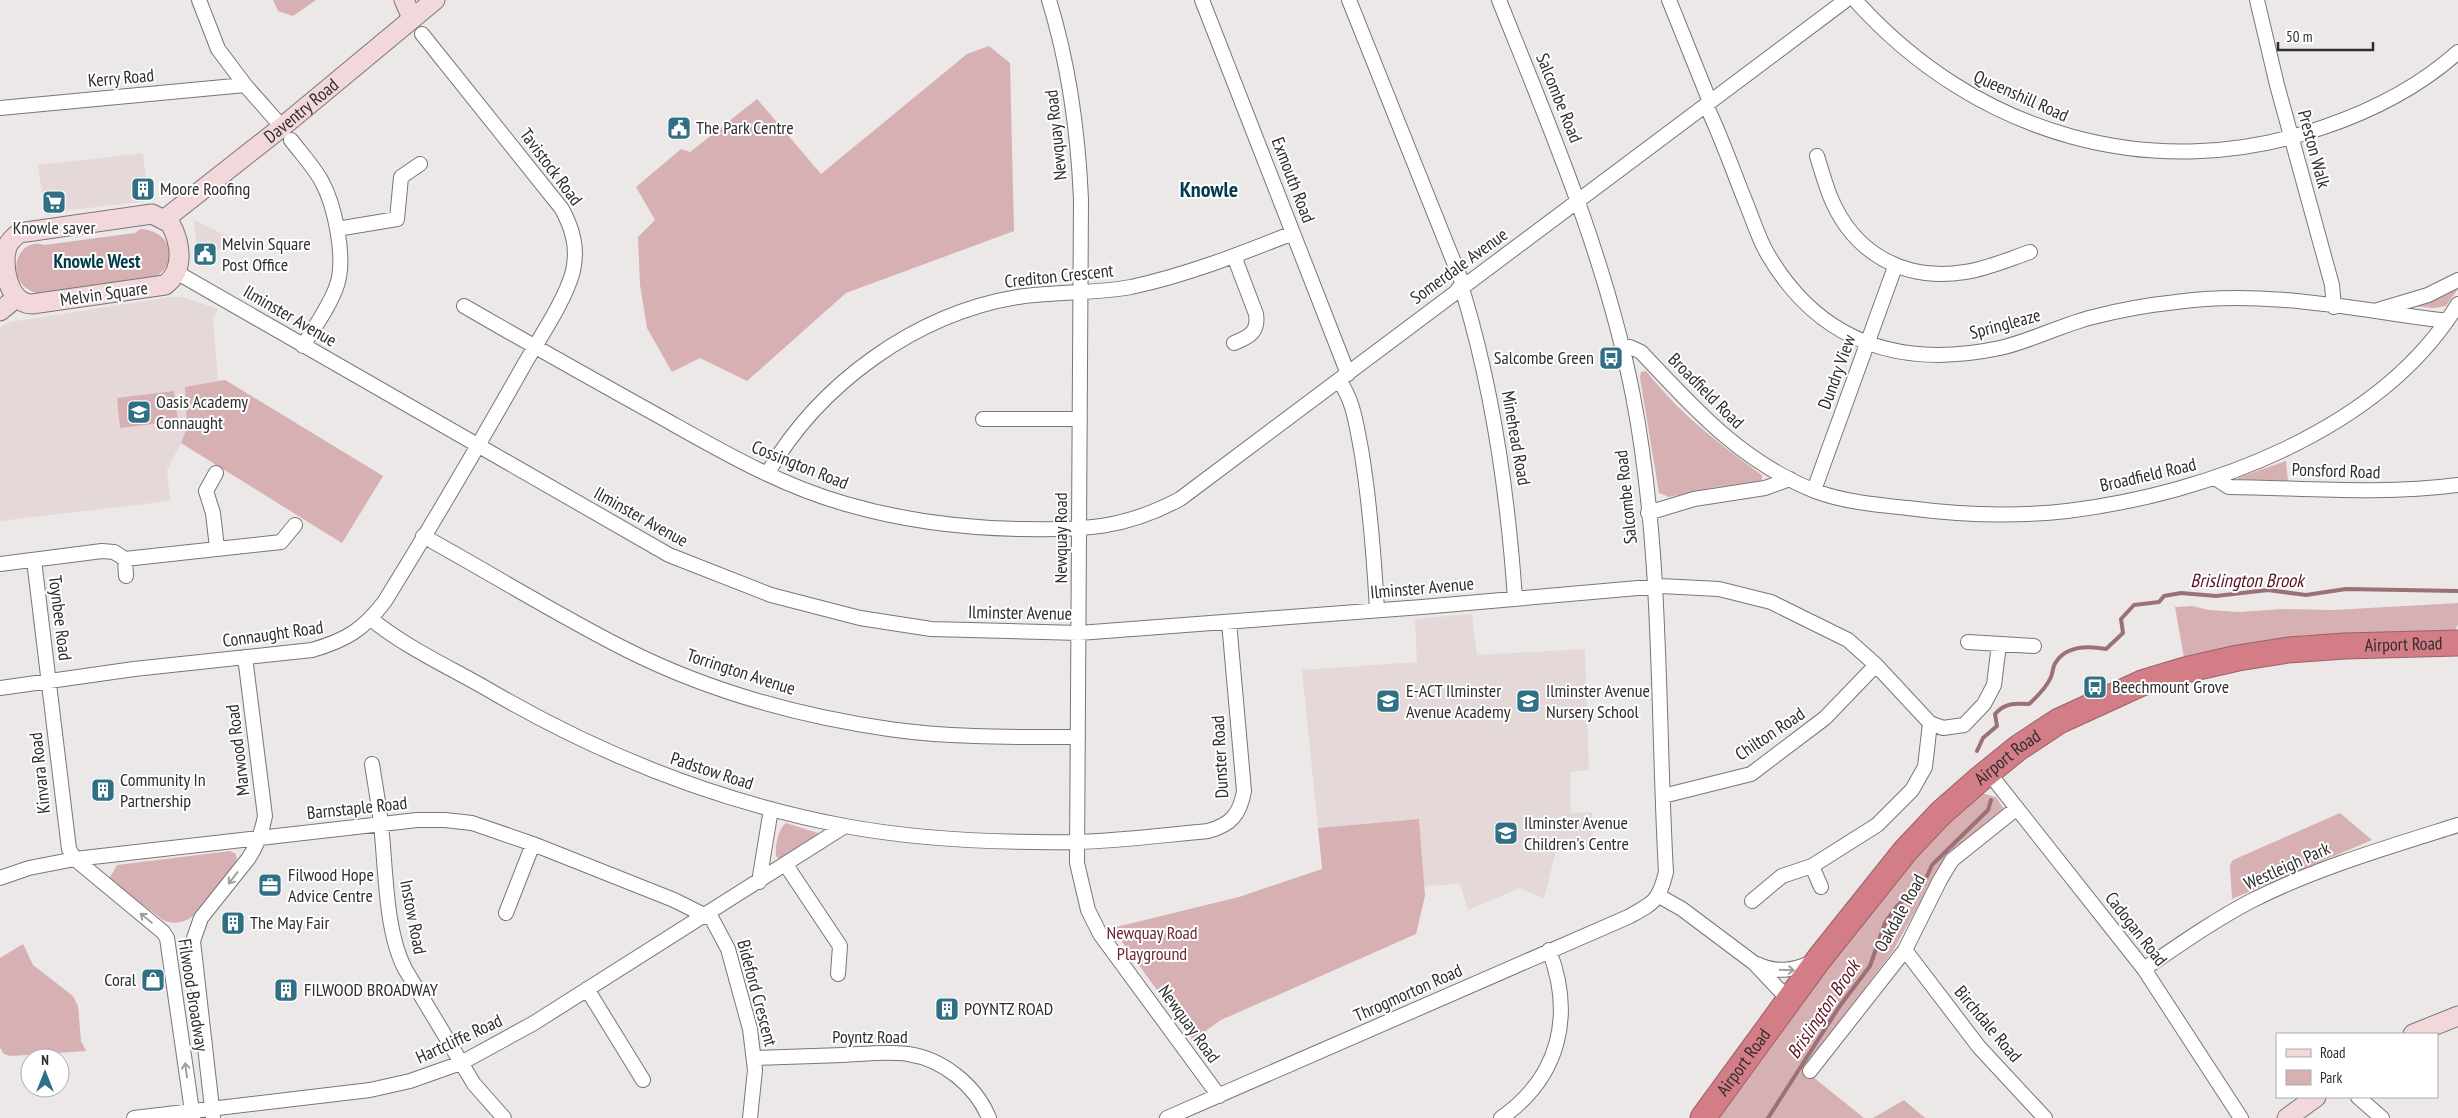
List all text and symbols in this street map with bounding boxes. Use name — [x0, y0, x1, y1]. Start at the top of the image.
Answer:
scale bar — [2278, 20, 2373, 52]
text: 50 m — [2286, 27, 2312, 46]
street label: Salcombe Road — [1531, 50, 1588, 146]
street label: Kerry Road — [87, 63, 155, 92]
street label: Queenshill Road — [1970, 64, 2072, 127]
street label: Daventry Road — [259, 73, 343, 148]
street label: Newquay Road — [1039, 89, 1072, 182]
street label: Preston Walk — [2293, 107, 2336, 190]
public building icon: The Park Centre — [666, 115, 692, 141]
place label: The Park Centre — [696, 116, 794, 139]
street label: Tavistock Road — [515, 124, 588, 210]
street label: Exmouth Road — [1267, 134, 1320, 226]
district label: Knowle — [1180, 175, 1238, 203]
building icon: Moore Roofing — [130, 176, 156, 202]
place label: Moore Roofing — [160, 177, 250, 200]
supermarket icon: Knowle saver — [41, 189, 67, 215]
place label: Knowle saver — [13, 216, 95, 239]
street label: Somerdale Avenue — [1405, 222, 1512, 309]
place label: Melvin Square Post Office — [222, 232, 311, 276]
public building icon: Melvin Square Post Office — [192, 241, 218, 267]
district label: Knowle West — [53, 249, 141, 273]
street label: Crediton Crescent — [1003, 258, 1115, 293]
street label: Melvin Square — [58, 276, 149, 311]
street label: Ilminster Avenue — [239, 280, 341, 352]
street label: Springleaze — [1967, 303, 2043, 344]
street label: Dundry View — [1812, 331, 1861, 412]
bus stop icon: Salcombe Green — [1598, 345, 1624, 371]
place label: Salcombe Green — [1494, 346, 1594, 369]
street label: Broadfield Road — [1664, 348, 1749, 433]
street label: Minehead Road — [1497, 389, 1536, 487]
place label: Oasis Academy Connaught — [156, 390, 248, 434]
school or university icon: Oasis Academy Connaught — [126, 399, 152, 425]
street label: Cossington Road — [748, 435, 852, 494]
street label: Salcombe Road — [1609, 449, 1642, 545]
street label: Broadfield Road — [2098, 452, 2198, 497]
street label: Ponsford Road — [2291, 457, 2381, 484]
street label: Ilminster Avenue — [590, 481, 692, 552]
street label: Newquay Road — [1049, 493, 1072, 584]
water label: Brislington Brook — [2190, 568, 2306, 592]
street label: Ilminster Avenue — [1369, 572, 1475, 603]
street label: Toynbee Road — [44, 574, 77, 662]
street label: Ilminster Avenue — [968, 600, 1072, 625]
street label: Connaught Road — [221, 615, 325, 652]
street label: Airport Road — [2364, 631, 2443, 656]
street label: Torrington Avenue — [684, 643, 798, 700]
bus stop icon: Beechmount Grove — [2082, 674, 2108, 700]
place label: Beechmount Grove — [2112, 675, 2229, 698]
place label: E-ACT Ilminster Avenue Academy — [1406, 679, 1511, 723]
place label: Ilminster Avenue Nursery School — [1546, 679, 1650, 723]
school or university icon: E-ACT Ilminster Avenue Academy — [1375, 688, 1401, 714]
school or university icon: Ilminster Avenue Nursery School — [1515, 688, 1541, 714]
street label: Chilton Road — [1730, 702, 1809, 765]
street label: Marwood Road — [220, 703, 255, 797]
street label: Dunster Road — [1206, 715, 1233, 799]
street label: Airport Road — [1969, 724, 2045, 790]
street label: Kinvara Road — [24, 731, 55, 815]
street label: Padstow Road — [668, 746, 757, 795]
place label: Community In Partnership — [120, 768, 206, 812]
building icon: Community In Partnership — [90, 777, 116, 803]
street label: Barnstaple Road — [306, 791, 408, 824]
place label: Ilminster Avenue Children's Centre — [1524, 811, 1629, 855]
school or university icon: Ilminster Avenue Children's Centre — [1493, 820, 1519, 846]
street label: Westleigh Park — [2240, 836, 2333, 895]
place label: Filwood Hope Advice Centre — [288, 863, 374, 907]
street label: Oakdale Road — [1869, 870, 1930, 956]
one-way arrow — [228, 871, 239, 884]
office icon: Filwood Hope Advice Centre — [257, 872, 283, 898]
street label: Instow Road — [395, 878, 432, 956]
street label: Cadogan Road — [2100, 887, 2173, 971]
building icon: The May Fair — [220, 910, 246, 936]
place label: The May Fair — [250, 911, 329, 934]
one-way arrow — [140, 912, 153, 923]
park label: Newquay Road Playground — [1107, 921, 1198, 965]
street label: Filwood Broadway — [173, 937, 214, 1053]
street label: Bideford Crescent — [732, 937, 783, 1049]
water label: Brislington Brook — [1781, 953, 1866, 1063]
street label: Throgmorton Road — [1350, 958, 1466, 1027]
one-way arrow — [1778, 965, 1794, 974]
shop icon: Coral — [140, 967, 166, 993]
place label: Coral — [104, 968, 137, 991]
building icon: FILWOOD BROADWAY — [273, 977, 299, 1003]
place label: FILWOOD BROADWAY — [304, 978, 439, 1001]
street label: Newquay Road — [1153, 980, 1225, 1067]
street label: Birchdale Road — [1950, 981, 2027, 1067]
building icon: POYNTZ ROAD — [934, 996, 960, 1022]
place label: POYNTZ ROAD — [964, 997, 1053, 1020]
street label: Hartcliffe Road — [412, 1009, 506, 1069]
street label: Airport Road — [1711, 1024, 1776, 1100]
street label: Poyntz Road — [832, 1025, 908, 1048]
legend — [2276, 1033, 2438, 1098]
text: Road — [2320, 1043, 2346, 1062]
north arrow — [20, 1048, 70, 1098]
text: N — [41, 1051, 49, 1069]
one-way arrow — [181, 1062, 191, 1078]
text: Park — [2320, 1068, 2342, 1087]

